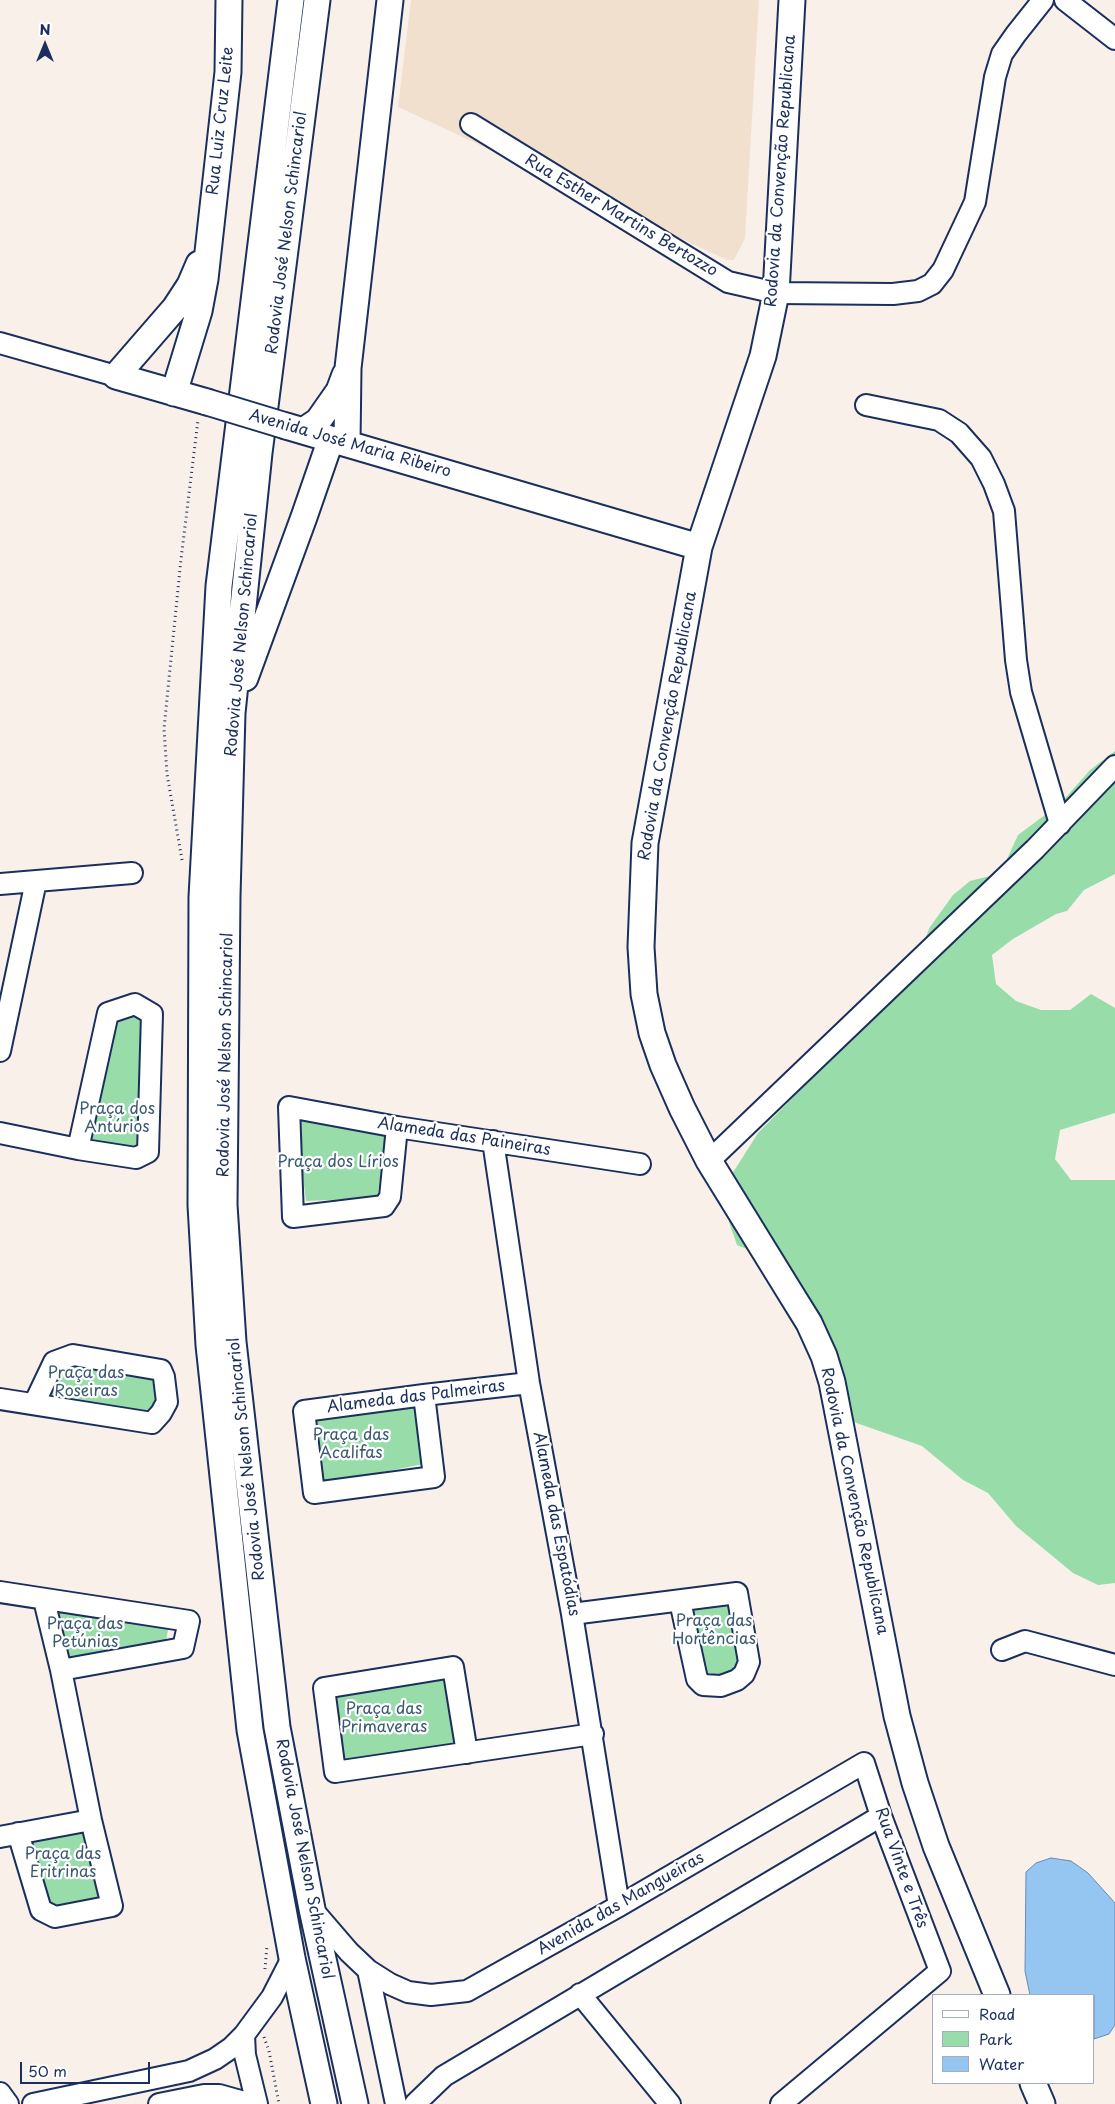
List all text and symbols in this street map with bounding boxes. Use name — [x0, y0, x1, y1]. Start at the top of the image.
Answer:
text: N — [39, 19, 51, 40]
north arrow — [20, 20, 70, 70]
street label: Rodovia da Convenção Republicana — [762, 34, 800, 308]
street label: Rua Luiz Cruz Leite — [204, 46, 238, 196]
street label: Rodovia José Nelson Schincariol — [263, 110, 311, 356]
street label: Rua Esther Martins Bertozzo — [521, 151, 721, 281]
street label: Avenida José Maria Ribeiro — [247, 406, 453, 482]
street label: Rodovia José Nelson Schincariol — [222, 512, 262, 758]
street label: Rodovia da Convenção Republicana — [635, 590, 701, 862]
street label: Rodovia José Nelson Schincariol — [214, 932, 238, 1178]
park label: Praça dos Antúrios — [79, 1100, 155, 1138]
street label: Alameda das Paineiras — [376, 1114, 552, 1160]
park label: Praça dos Lírios — [277, 1153, 399, 1173]
street label: Rodovia José Nelson Schincariol — [225, 1336, 269, 1582]
park label: Praça das Roseiras — [48, 1364, 124, 1402]
street label: Rodovia da Convenção Republicana — [816, 1366, 892, 1636]
street label: Alameda das Palmeiras — [326, 1377, 506, 1417]
park label: Praça das Acalifas — [313, 1426, 389, 1464]
street label: Alameda das Espatódias — [529, 1430, 583, 1618]
park label: Praça das Hortências — [672, 1612, 756, 1650]
park label: Praça das Petúnias — [47, 1615, 123, 1653]
park label: Praça das Primaveras — [341, 1700, 427, 1738]
street label: Rodovia José Nelson Schincariol — [271, 1737, 337, 1981]
street label: Rua Vinte e Três — [870, 1805, 932, 1931]
park label: Praça das Eritrinas — [25, 1845, 101, 1883]
street label: Avenida das Mangueiras — [534, 1848, 708, 1960]
legend — [932, 1994, 1095, 2084]
text: Road — [979, 2002, 1015, 2025]
text: Park — [979, 2027, 1013, 2050]
scale bar — [22, 2052, 152, 2084]
text: Water — [979, 2052, 1024, 2075]
text: 50 m — [28, 2059, 67, 2082]

